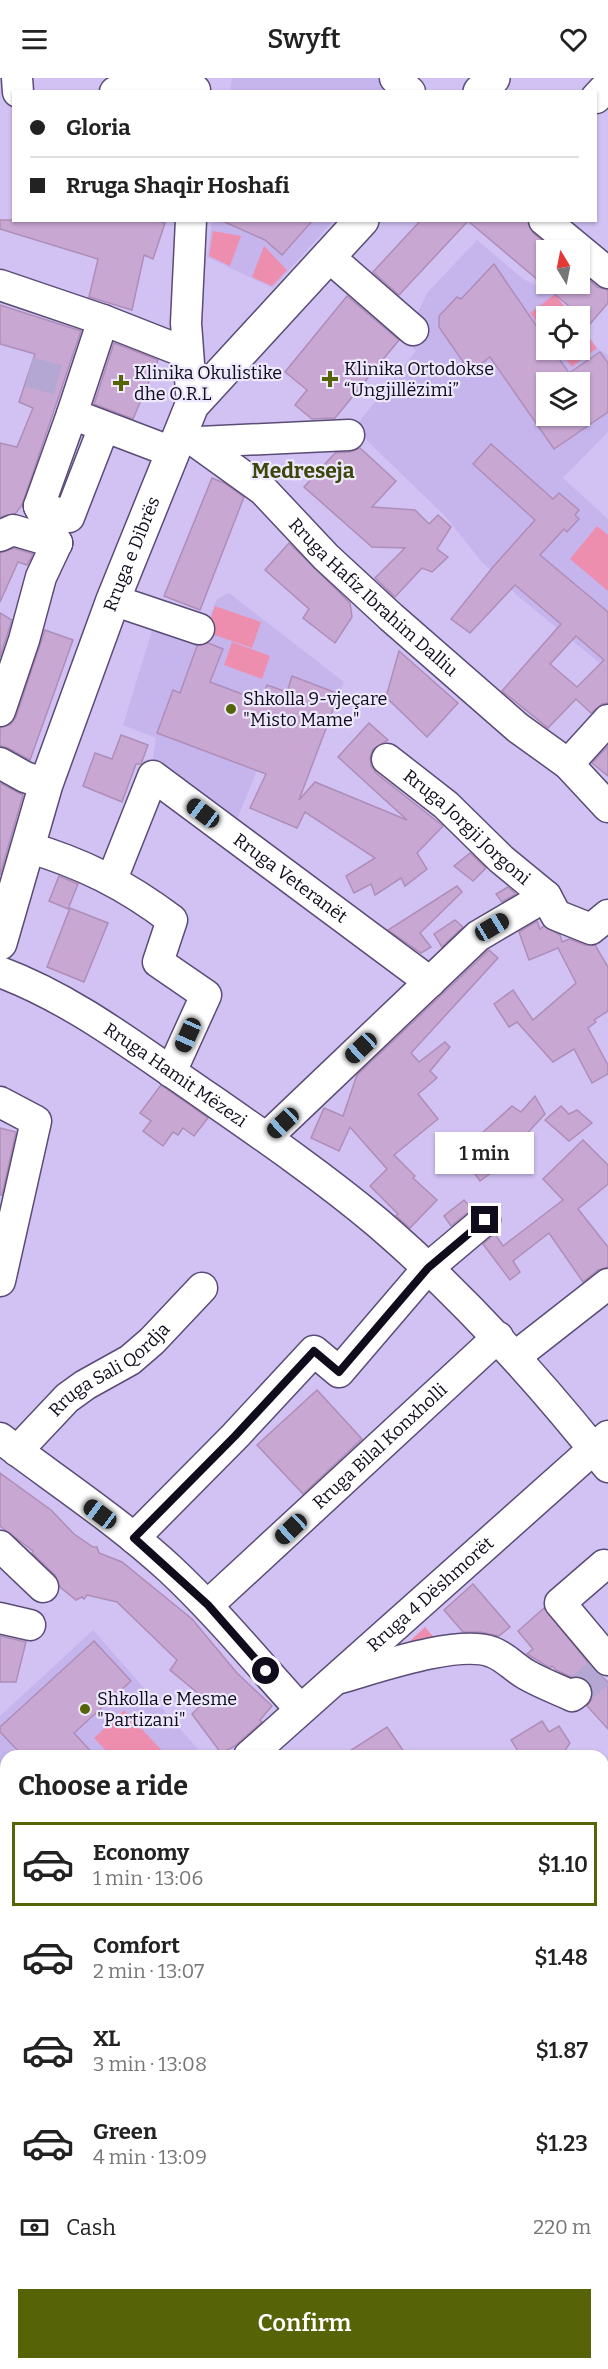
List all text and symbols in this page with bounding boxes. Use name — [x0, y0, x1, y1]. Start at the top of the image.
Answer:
icon: menu — [18, 23, 51, 56]
text: Swyft — [267, 23, 341, 55]
icon: heart — [557, 23, 590, 56]
text: Gloria — [66, 114, 131, 141]
text: Rruga Shaqir Hoshafi — [66, 172, 290, 199]
north arrow — [536, 240, 590, 294]
map controls — [536, 240, 590, 426]
button: locate — [536, 306, 590, 360]
place label: Klinika Ortodokse “Ungjillëzimi” — [344, 358, 494, 401]
place label: Klinika Okulistike dhe O.R.L — [134, 362, 282, 405]
marker: Klinika Ortodokse “Ungjillëzimi” — [321, 370, 339, 388]
button: layers — [536, 372, 590, 426]
marker: Klinika Okulistike dhe O.R.L — [112, 374, 130, 392]
district label: Medreseja — [251, 458, 355, 484]
street label: Rruga e Dibrës — [99, 493, 165, 614]
street label: Rruga Hafiz Ibrahim Dalliu — [284, 514, 462, 681]
place label: Shkolla 9-vjeçare "Misto Mame" — [243, 688, 387, 731]
marker: Shkolla 9-vjeçare "Misto Mame" — [224, 702, 238, 716]
street label: Rruga Jorgji Jorgoni — [399, 765, 535, 889]
car — [183, 795, 223, 831]
street label: Rruga Veteranët — [229, 829, 352, 928]
car — [472, 910, 512, 944]
car — [172, 1015, 204, 1055]
street label: Rruga Hamit Mëzezi — [100, 1018, 251, 1132]
car — [342, 1029, 380, 1067]
car — [264, 1104, 302, 1142]
callout: 1 min — [436, 1133, 534, 1175]
text: 1 min — [459, 1141, 510, 1165]
route end — [471, 1206, 498, 1233]
street label: Rruga Sali Qordja — [44, 1318, 175, 1421]
street label: Rruga Bilal Konxholli — [308, 1379, 452, 1514]
car — [80, 1496, 120, 1532]
car — [272, 1510, 310, 1548]
street label: Rruga 4 Dëshmorët — [363, 1532, 499, 1656]
route start — [252, 1657, 279, 1684]
place label: Shkolla e Mesme "Partizani" — [97, 1688, 237, 1731]
marker: Shkolla e Mesme "Partizani" — [78, 1702, 92, 1716]
text: Choose a ride — [18, 1770, 188, 1802]
icon: car — [21, 1837, 75, 1891]
text: Economy — [93, 1839, 189, 1866]
text: $1.10 — [537, 1851, 588, 1878]
text: 1 min · 13:06 — [93, 1866, 203, 1890]
icon: car — [21, 1930, 75, 1984]
text: Comfort — [93, 1932, 180, 1959]
text: $1.48 — [534, 1944, 588, 1971]
text: 2 min · 13:07 — [93, 1959, 204, 1983]
icon: car — [21, 2023, 75, 2077]
text: XL — [93, 2025, 120, 2052]
text: $1.87 — [535, 2037, 588, 2064]
text: 3 min · 13:08 — [93, 2052, 207, 2076]
icon: car — [21, 2116, 75, 2170]
text: Green — [93, 2118, 157, 2145]
text: $1.23 — [535, 2130, 588, 2157]
text: 4 min · 13:09 — [93, 2145, 207, 2169]
icon: cash — [18, 2211, 51, 2244]
text: Cash — [66, 2214, 116, 2241]
text: 220 m — [533, 2215, 591, 2239]
button: Confirm — [18, 2289, 591, 2358]

